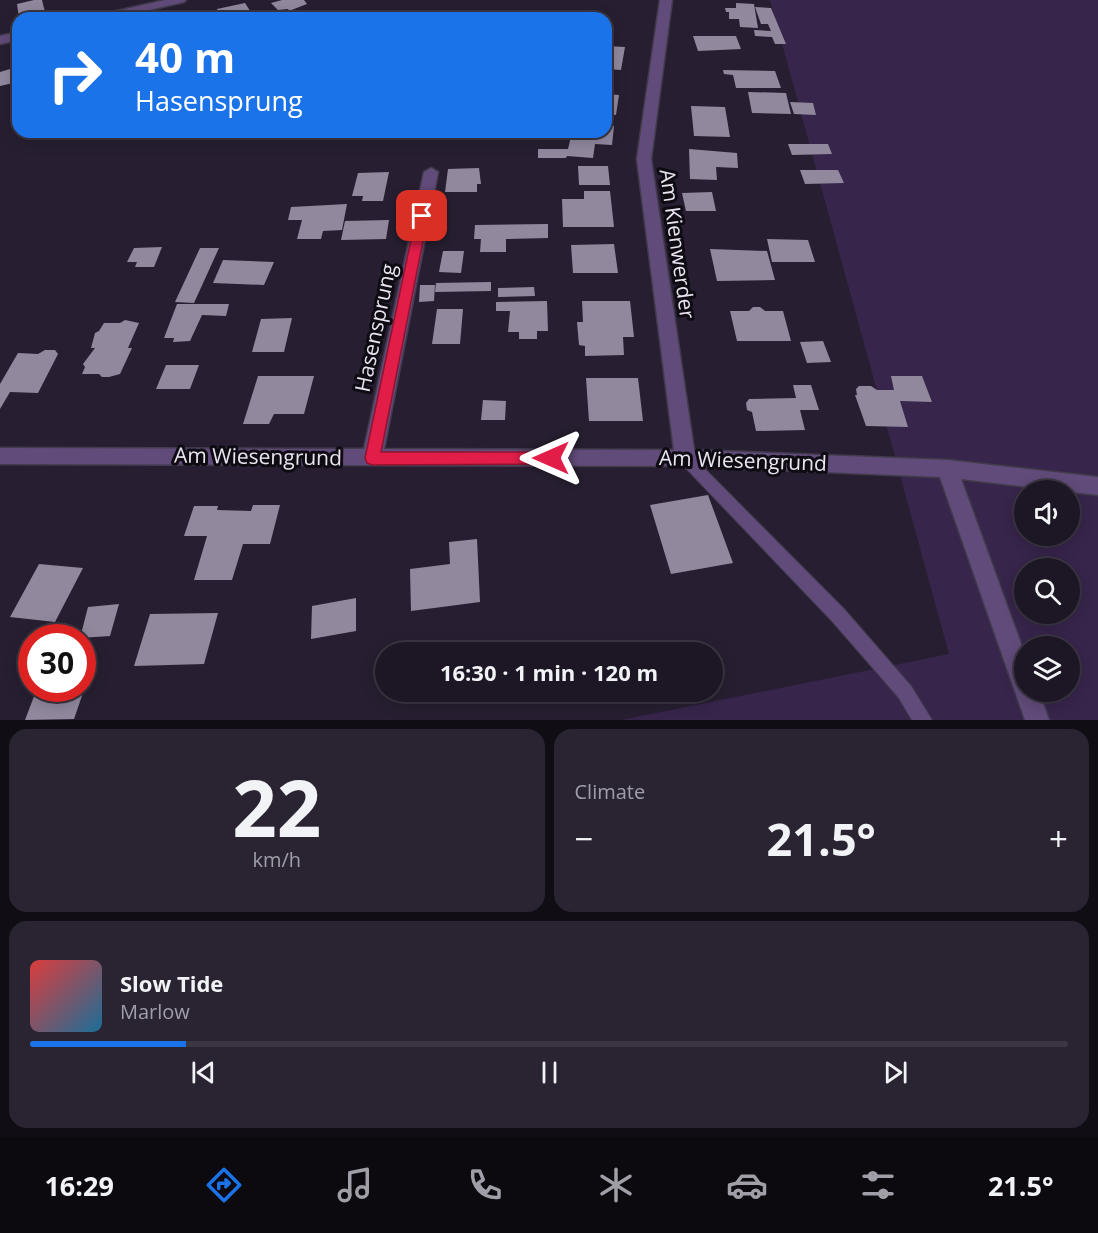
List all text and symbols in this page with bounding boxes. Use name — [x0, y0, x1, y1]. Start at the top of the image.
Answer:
text: 40 m — [135, 28, 235, 85]
icon: right — [36, 36, 114, 114]
text: Hasensprung — [135, 82, 303, 119]
street label: Am Kienwerder — [654, 167, 702, 321]
pin — [396, 190, 447, 241]
icon: arrive — [405, 199, 438, 232]
street label: Hasensprung — [348, 261, 402, 394]
position arrow — [519, 426, 583, 490]
street label: Am Wiesengrund — [174, 441, 342, 471]
street label: Am Wiesengrund — [659, 443, 827, 477]
map controls — [1014, 480, 1080, 702]
button: sound — [1014, 480, 1080, 546]
button: search — [1014, 558, 1080, 624]
speed limit sign: 30 — [18, 624, 96, 702]
button: layers — [1014, 636, 1080, 702]
text: 16:30 · 1 min · 120 m — [440, 657, 658, 687]
text: 22 — [232, 754, 321, 860]
text: Climate — [575, 778, 645, 805]
text: 21.5° — [767, 808, 876, 869]
text: − — [575, 816, 593, 861]
text: + — [1049, 816, 1068, 861]
text: km/h — [252, 846, 301, 873]
text: Slow Tide — [120, 968, 223, 998]
text: Marlow — [120, 998, 190, 1025]
icon: previous — [187, 1056, 220, 1089]
icon: pause — [533, 1056, 566, 1089]
icon: next — [879, 1056, 912, 1089]
icon: directions — [203, 1164, 245, 1206]
icon: music — [334, 1164, 376, 1206]
icon: phone — [464, 1164, 506, 1206]
icon: climate — [595, 1164, 637, 1206]
icon: car — [726, 1164, 768, 1206]
icon: filters — [857, 1164, 899, 1206]
text: 16:29 — [44, 1167, 114, 1204]
text: 21.5° — [988, 1167, 1053, 1204]

